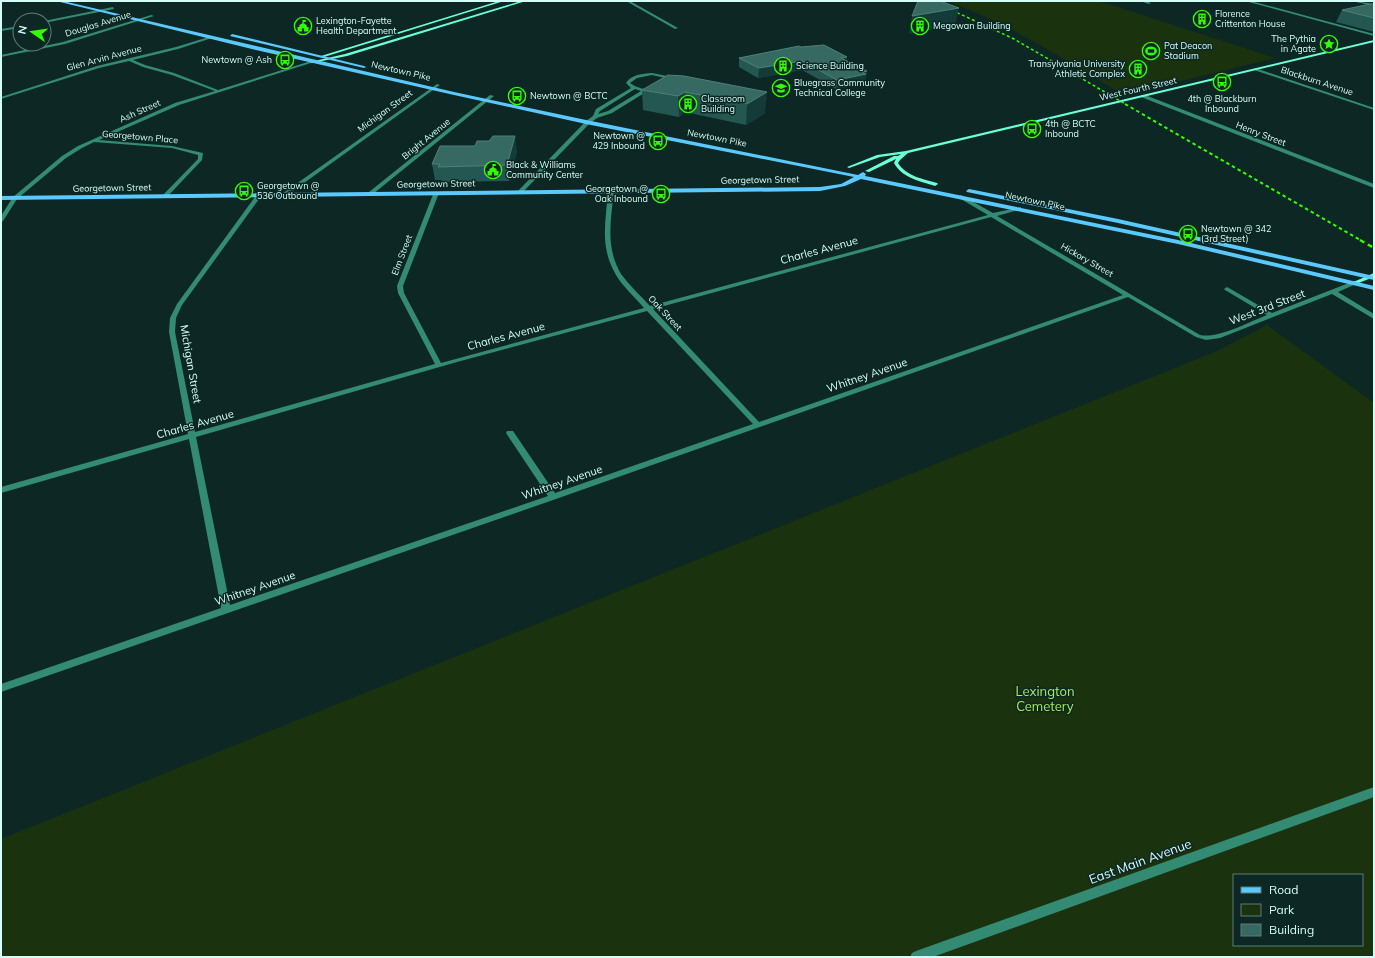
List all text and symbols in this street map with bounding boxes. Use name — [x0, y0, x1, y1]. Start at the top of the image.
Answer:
street label: Douglas Avenue — [64, 8, 132, 39]
place label: Florence Crittenton House — [1215, 8, 1285, 29]
building icon: Florence Crittenton House — [1192, 9, 1212, 29]
north arrow — [12, 12, 52, 52]
place label: Lexington-Fayette Health Department — [316, 15, 396, 36]
public building icon: Lexington-Fayette Health Department — [293, 16, 313, 36]
building icon: Megowan Building — [910, 16, 930, 36]
place label: Megowan Building — [933, 20, 1011, 31]
text: N — [15, 24, 30, 35]
place label: The Pythia in Agate — [1271, 33, 1316, 54]
place icon: The Pythia in Agate — [1319, 34, 1339, 54]
place label: Pat Deacon Stadium — [1164, 40, 1212, 61]
sports icon: Pat Deacon Stadium — [1141, 41, 1161, 61]
street label: Glen Arvin Avenue — [65, 42, 143, 73]
bus stop icon: Newtown @ Ash — [275, 50, 295, 70]
place label: Newtown @ Ash — [202, 54, 272, 65]
building icon: Science Building — [773, 56, 793, 76]
street label: Newtown Pike — [370, 58, 432, 83]
place label: Transylvania University Athletic Complex — [1028, 58, 1125, 79]
building icon: Transylvania University Athletic Complex — [1128, 59, 1148, 79]
place label: Science Building — [796, 60, 864, 71]
street label: Blackburn Avenue — [1280, 64, 1355, 97]
bus stop icon: 4th @ Blackburn Inbound — [1212, 72, 1232, 92]
street label: West Fourth Street — [1098, 74, 1177, 103]
place label: Bluegrass Community Technical College — [794, 77, 885, 98]
school or university icon: Bluegrass Community Technical College — [771, 78, 791, 98]
bus stop icon: Newtown @ BCTC — [507, 86, 527, 106]
street label: Michigan Street — [355, 87, 414, 134]
place label: Newtown @ BCTC — [530, 90, 608, 101]
place label: Classroom Building — [701, 93, 745, 114]
place label: 4th @ Blackburn Inbound — [1187, 93, 1257, 114]
building icon: Classroom Building — [678, 94, 698, 114]
street label: Ash Street — [118, 97, 162, 124]
street label: Bright Avenue — [399, 116, 452, 161]
place label: 4th @ BCTC Inbound — [1045, 118, 1096, 139]
bus stop icon: 4th @ BCTC Inbound — [1022, 119, 1042, 139]
street label: Henry Street — [1234, 119, 1288, 149]
street label: Newtown Pike — [686, 126, 748, 149]
street label: Georgetown Place — [101, 128, 179, 145]
place label: Newtown @ 429 Inbound — [592, 130, 645, 151]
bus stop icon: Newtown @ 429 Inbound — [648, 131, 668, 151]
place label: Black & Williams Community Center — [506, 159, 584, 181]
public building icon: Black & Williams Community Center — [483, 160, 503, 180]
street label: Georgetown Street — [721, 173, 799, 186]
street label: Georgetown Street — [397, 177, 475, 190]
place label: Georgetown @ 536 Outbound — [257, 180, 320, 201]
street label: Georgetown Street — [73, 181, 151, 194]
bus stop icon: Georgetown @ 536 Outbound — [234, 181, 254, 201]
place label: Georgetown @ Oak Inbound — [586, 183, 648, 204]
bus stop icon: Georgetown @ Oak Inbound — [651, 184, 671, 204]
street label: Newtown Pike — [1004, 189, 1066, 212]
place label: Newtown @ 342 (3rd Street) — [1201, 223, 1271, 244]
bus stop icon: Newtown @ 342 (3rd Street) — [1178, 224, 1198, 244]
street label: Elm Street — [389, 233, 414, 277]
street label: Charles Avenue — [779, 233, 859, 267]
street label: Hickory Street — [1059, 240, 1115, 280]
street label: West 3rd Street — [1227, 286, 1307, 328]
street label: Oak Street — [646, 293, 684, 333]
street label: Charles Avenue — [466, 319, 546, 353]
street label: Michigan Street — [177, 324, 205, 405]
street label: Whitney Avenue — [825, 355, 909, 395]
street label: Charles Avenue — [155, 406, 235, 442]
street label: Whitney Avenue — [520, 462, 604, 502]
street label: Whitney Avenue — [213, 568, 297, 608]
park label: Lexington Cemetery — [1015, 683, 1075, 714]
street label: East Main Avenue — [1087, 835, 1193, 887]
legend — [1233, 874, 1363, 946]
text: Road — [1269, 882, 1298, 897]
text: Park — [1269, 902, 1295, 917]
text: Building — [1269, 922, 1314, 937]

